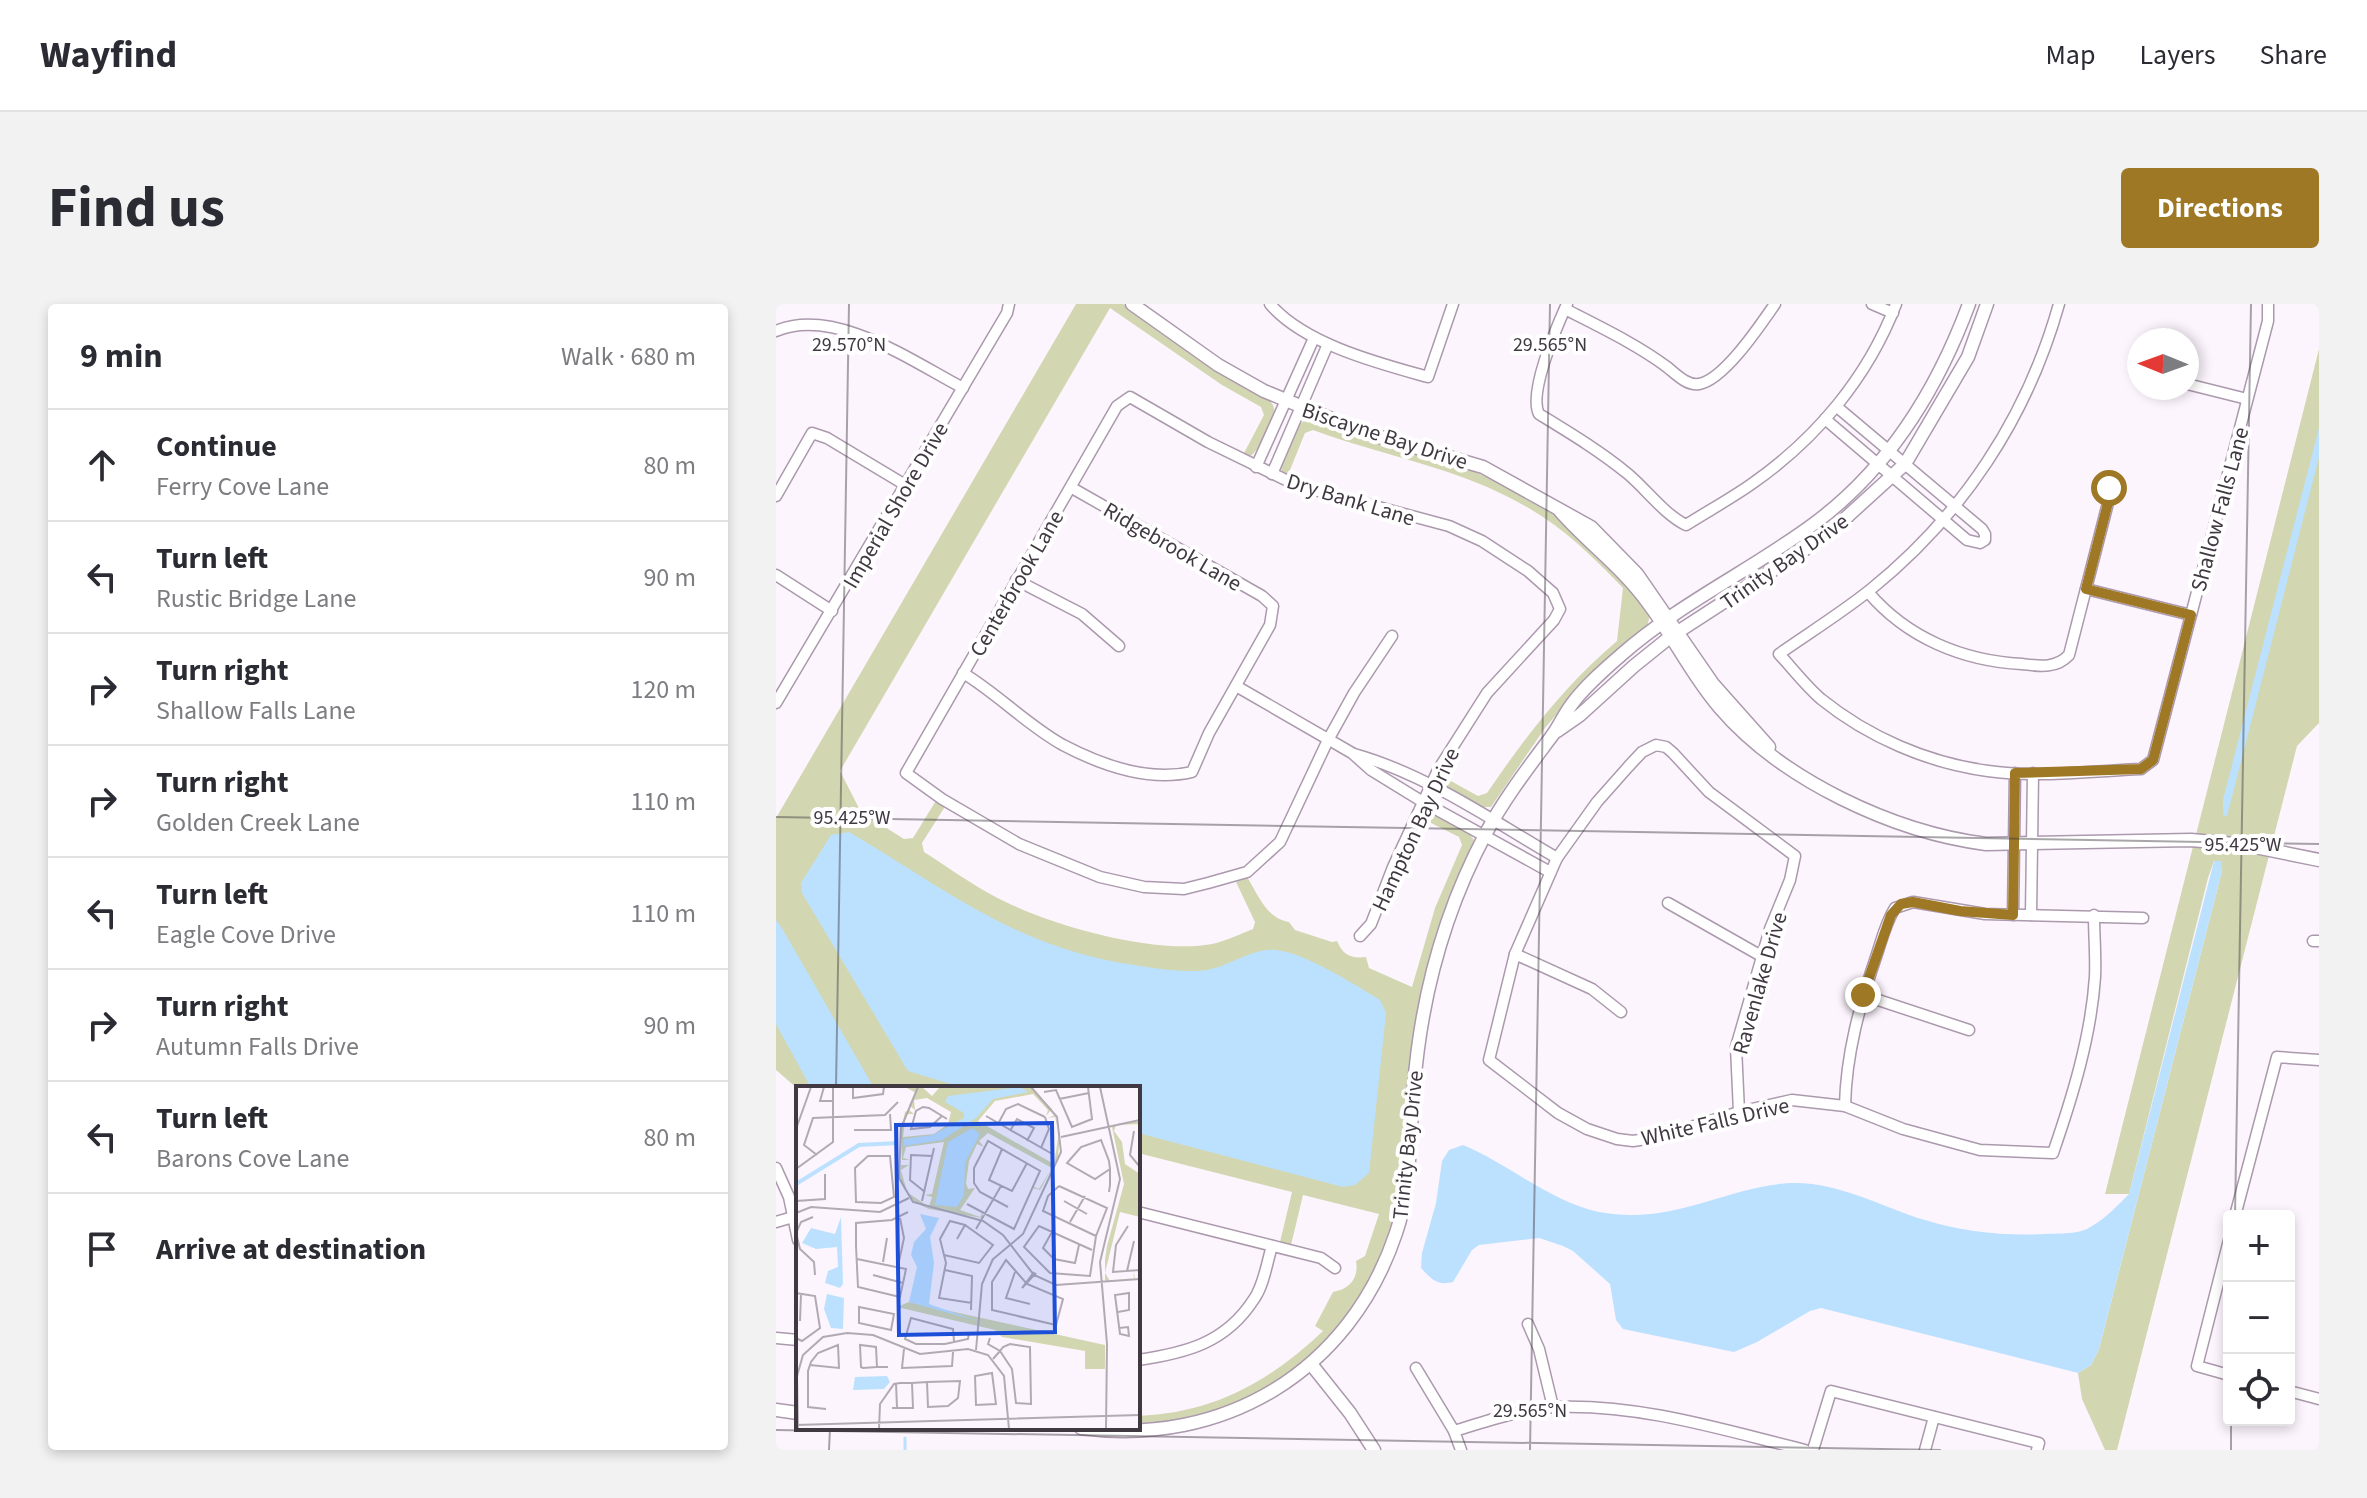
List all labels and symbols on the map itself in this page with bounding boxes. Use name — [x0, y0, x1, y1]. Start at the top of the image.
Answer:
north arrow — [2127, 328, 2199, 400]
text: 29.570°N — [812, 331, 886, 359]
text: 29.565°N — [1513, 331, 1587, 359]
street label: Biscayne Bay Drive — [1298, 394, 1472, 478]
street label: Imperial Shore Drive — [835, 416, 957, 595]
street label: Shallow Falls Lane — [2183, 423, 2257, 595]
street label: Dry Bank Lane — [1283, 465, 1419, 535]
route start — [2091, 470, 2127, 506]
street label: Ridgebrook Lane — [1097, 494, 1248, 600]
street label: Centerbrook Lane — [962, 504, 1072, 663]
street label: Trinity Bay Drive — [1714, 506, 1855, 618]
street label: Hampton Bay Drive — [1364, 742, 1468, 917]
text: 95.425°W — [813, 804, 891, 832]
text: 95.425°W — [2204, 831, 2282, 859]
street label: Ravenlake Drive — [1724, 908, 1796, 1058]
route end — [1845, 977, 1881, 1013]
street label: Trinity Bay Drive — [1384, 1069, 1432, 1221]
inset map — [796, 1086, 1140, 1430]
street label: White Falls Drive — [1638, 1089, 1792, 1155]
text: 29.565°N — [1493, 1397, 1567, 1425]

